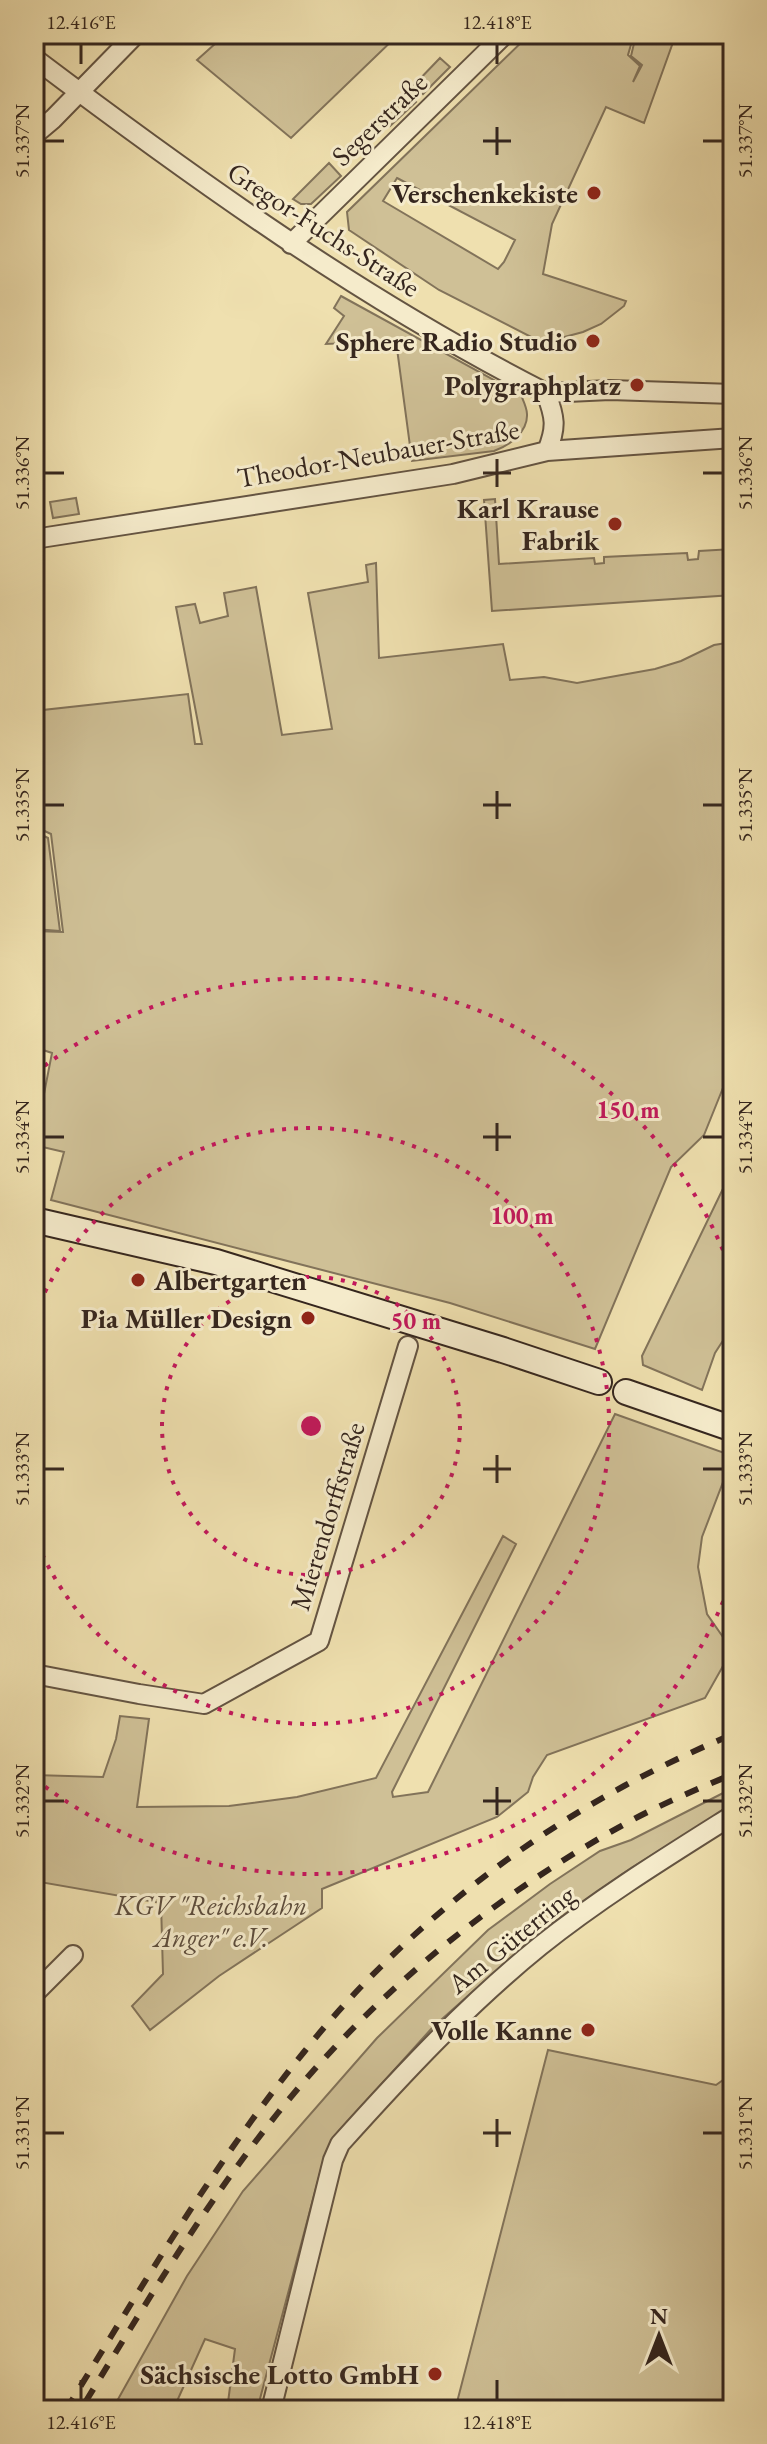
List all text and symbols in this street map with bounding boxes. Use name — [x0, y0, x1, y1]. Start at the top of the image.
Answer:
text: 12.416°E — [46, 9, 116, 35]
text: 12.418°E — [462, 9, 532, 35]
street label: Segerstraße — [323, 64, 435, 174]
text: 51.337°N — [9, 104, 35, 178]
text: 51.337°N — [732, 104, 758, 178]
street label: Gregor-Fuchs-Straße — [221, 153, 427, 305]
place label: Verschenkekiste — [391, 175, 578, 211]
marker: Verschenkekiste — [585, 184, 603, 202]
place label: Sphere Radio Studio — [336, 323, 577, 359]
marker: Sphere Radio Studio — [584, 332, 602, 350]
place label: Polygraphplatz — [444, 367, 621, 403]
marker: Polygraphplatz — [628, 376, 646, 394]
street label: Theodor-Neubauer-Straße — [234, 410, 522, 496]
text: 51.336°N — [9, 436, 35, 510]
text: 51.336°N — [732, 436, 758, 510]
place label: Karl Krause Fabrik — [457, 490, 600, 558]
marker: Karl Krause Fabrik — [606, 515, 624, 533]
text: 51.335°N — [9, 768, 35, 842]
text: 51.335°N — [732, 768, 758, 842]
text: 150 m — [596, 1094, 660, 1125]
text: 51.334°N — [9, 1100, 35, 1174]
text: 51.334°N — [732, 1100, 758, 1174]
text: 100 m — [490, 1200, 554, 1231]
place label: Albertgarten — [153, 1262, 307, 1298]
marker: Albertgarten — [129, 1271, 147, 1289]
place label: Pia Müller Design — [81, 1300, 292, 1336]
text: 50 m — [391, 1305, 441, 1336]
marker: Pia Müller Design — [299, 1309, 317, 1327]
centre of rings — [297, 1412, 325, 1440]
street label: Mierendorffstraße — [281, 1417, 373, 1614]
text: 51.333°N — [9, 1432, 35, 1506]
text: 51.333°N — [732, 1432, 758, 1506]
text: 51.332°N — [9, 1764, 35, 1838]
text: 51.332°N — [732, 1764, 758, 1838]
street label: Am Güterring — [439, 1876, 583, 2002]
park label: KGV "Reichsbahn Anger" e.V. — [114, 1887, 307, 1955]
place label: Volle Kanne — [431, 2012, 572, 2048]
marker: Volle Kanne — [579, 2021, 597, 2039]
text: 51.331°N — [9, 2096, 35, 2170]
text: 51.331°N — [732, 2096, 758, 2170]
north arrow — [619, 2296, 699, 2376]
text: N — [650, 2302, 668, 2331]
place label: Sächsische Lotto GmbH — [140, 2356, 419, 2392]
marker: Sächsische Lotto GmbH — [426, 2365, 444, 2383]
text: 12.416°E — [46, 2409, 116, 2435]
text: 12.418°E — [462, 2409, 532, 2435]

